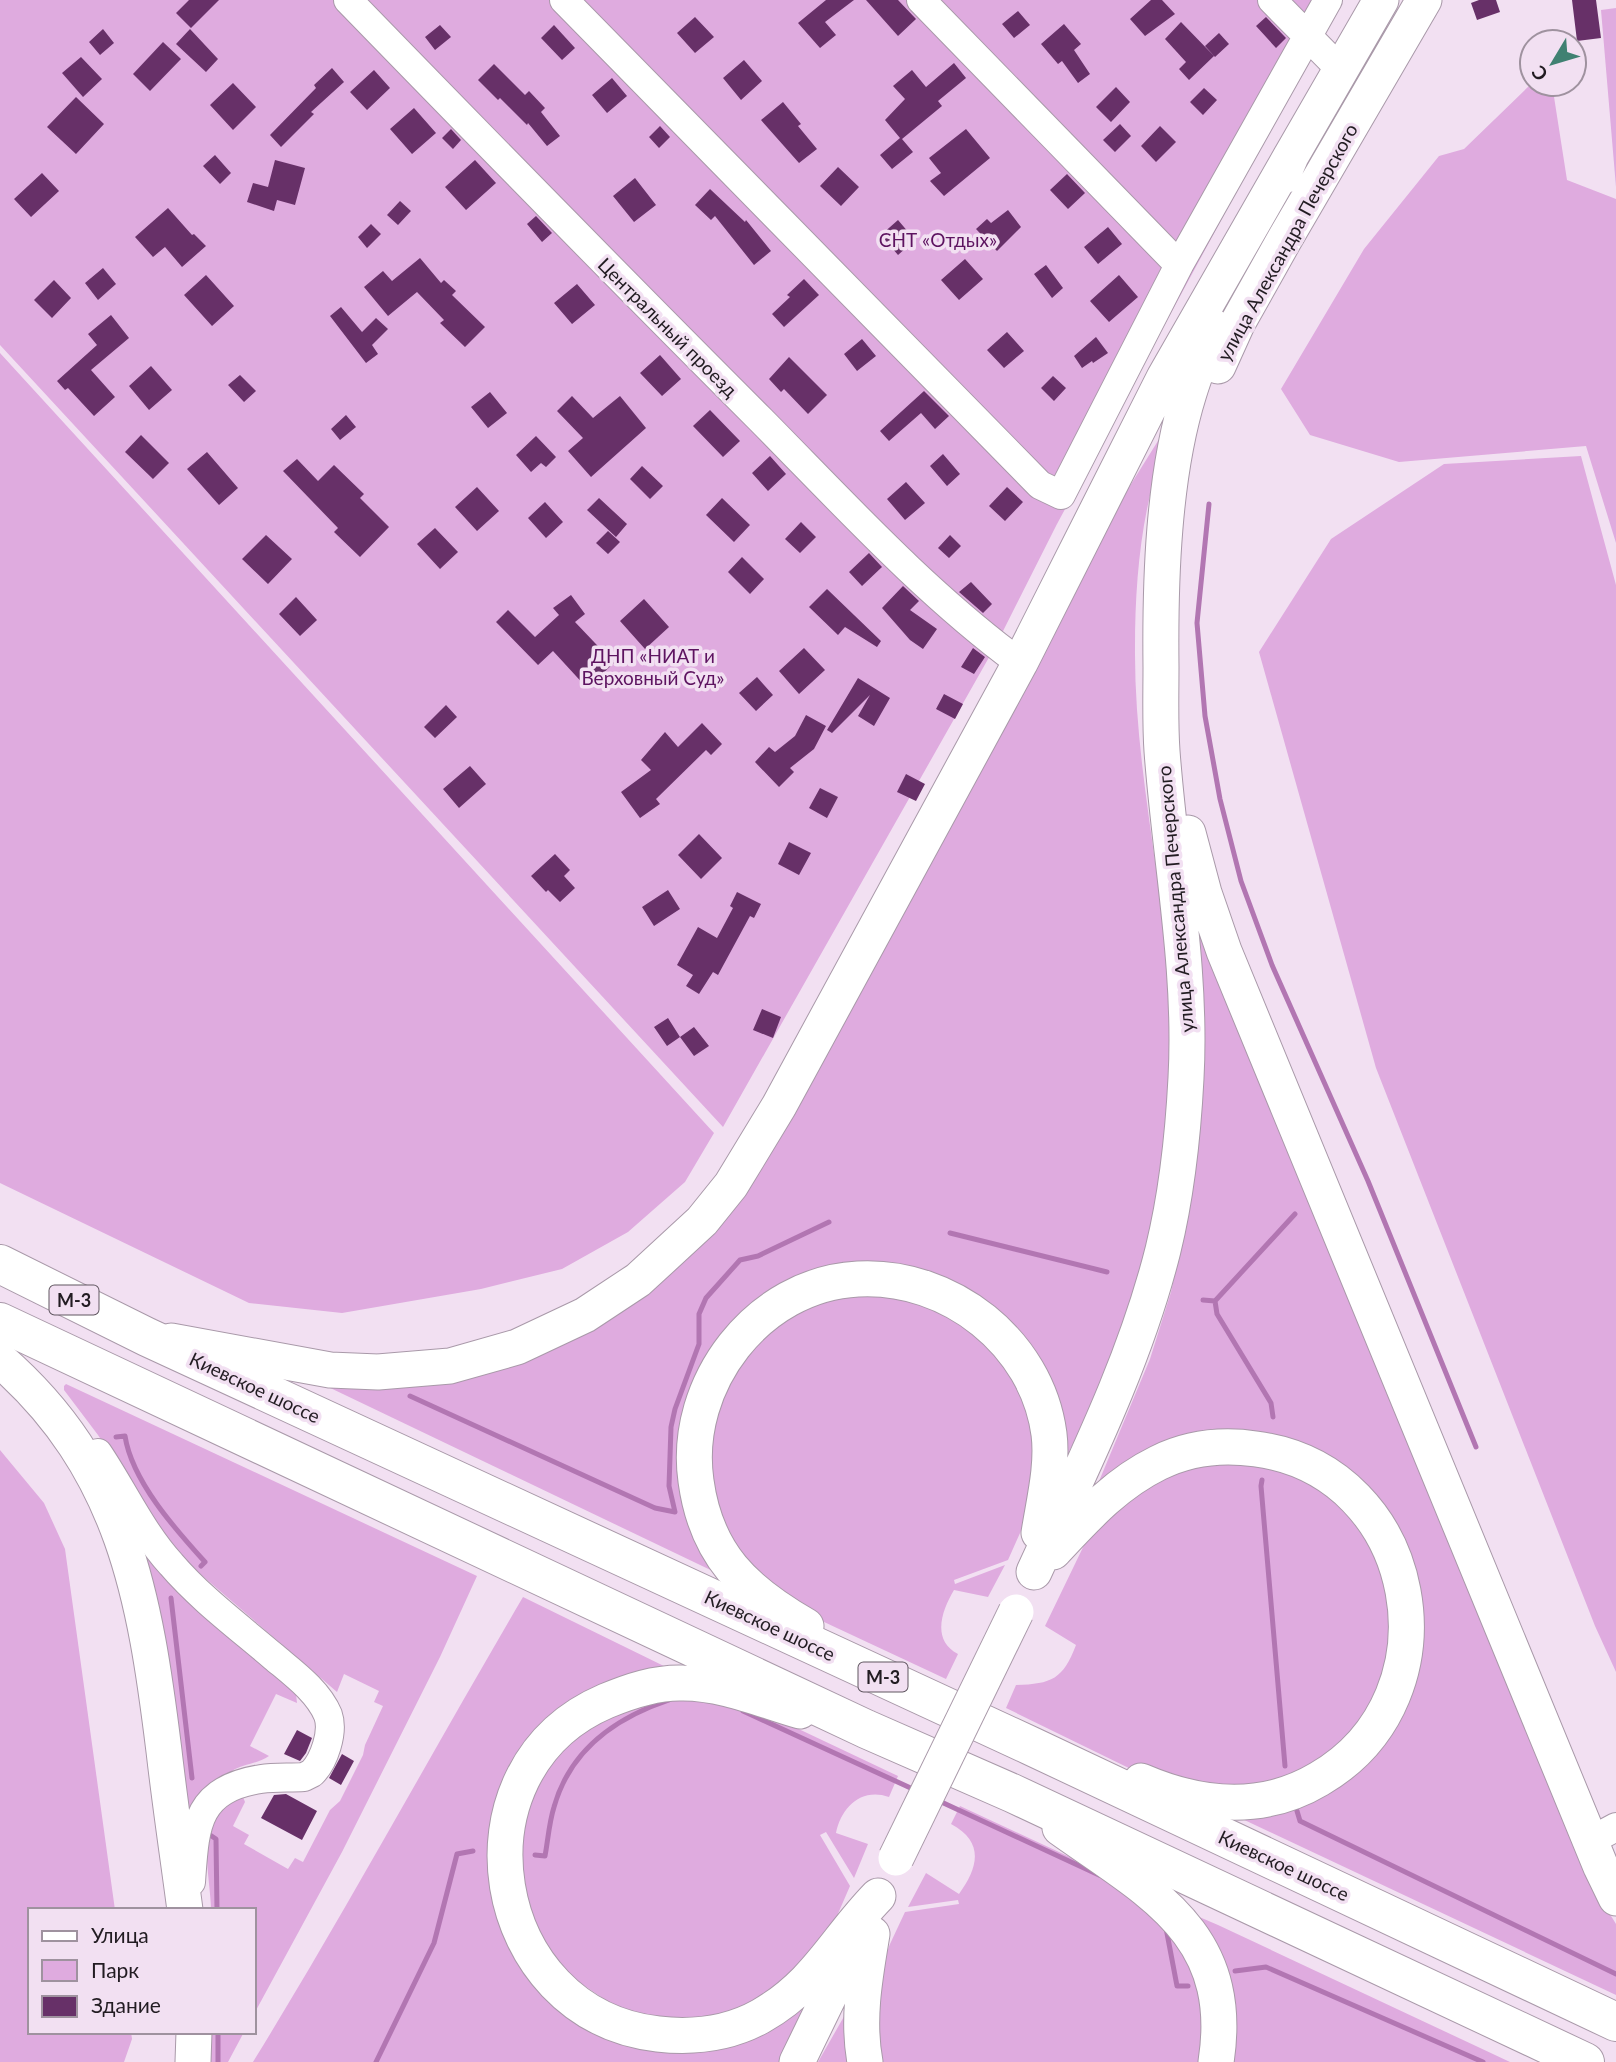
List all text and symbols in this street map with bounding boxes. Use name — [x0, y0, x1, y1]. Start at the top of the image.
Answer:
north arrow — [1518, 28, 1588, 98]
text: С — [1526, 61, 1552, 86]
street label: улица Александра Печерского — [1212, 119, 1362, 365]
park label: СНТ «Отдых» — [879, 228, 997, 251]
street label: Центральный проезд — [594, 253, 743, 402]
park label: ДНП «НИАТ и Верховный Суд» — [581, 644, 725, 689]
street label: улица Александра Печерского — [1152, 765, 1198, 1033]
road number: М-3 — [50, 1286, 98, 1315]
street label: Киевское шоссе — [186, 1347, 324, 1427]
street label: Киевское шоссе — [701, 1585, 839, 1665]
road number: М-3 — [858, 1662, 908, 1692]
street label: Киевское шоссе — [1215, 1825, 1353, 1905]
legend — [28, 1908, 256, 2034]
text: Улица — [91, 1922, 149, 1947]
text: Парк — [91, 1957, 139, 1982]
text: Здание — [91, 1992, 161, 2017]

